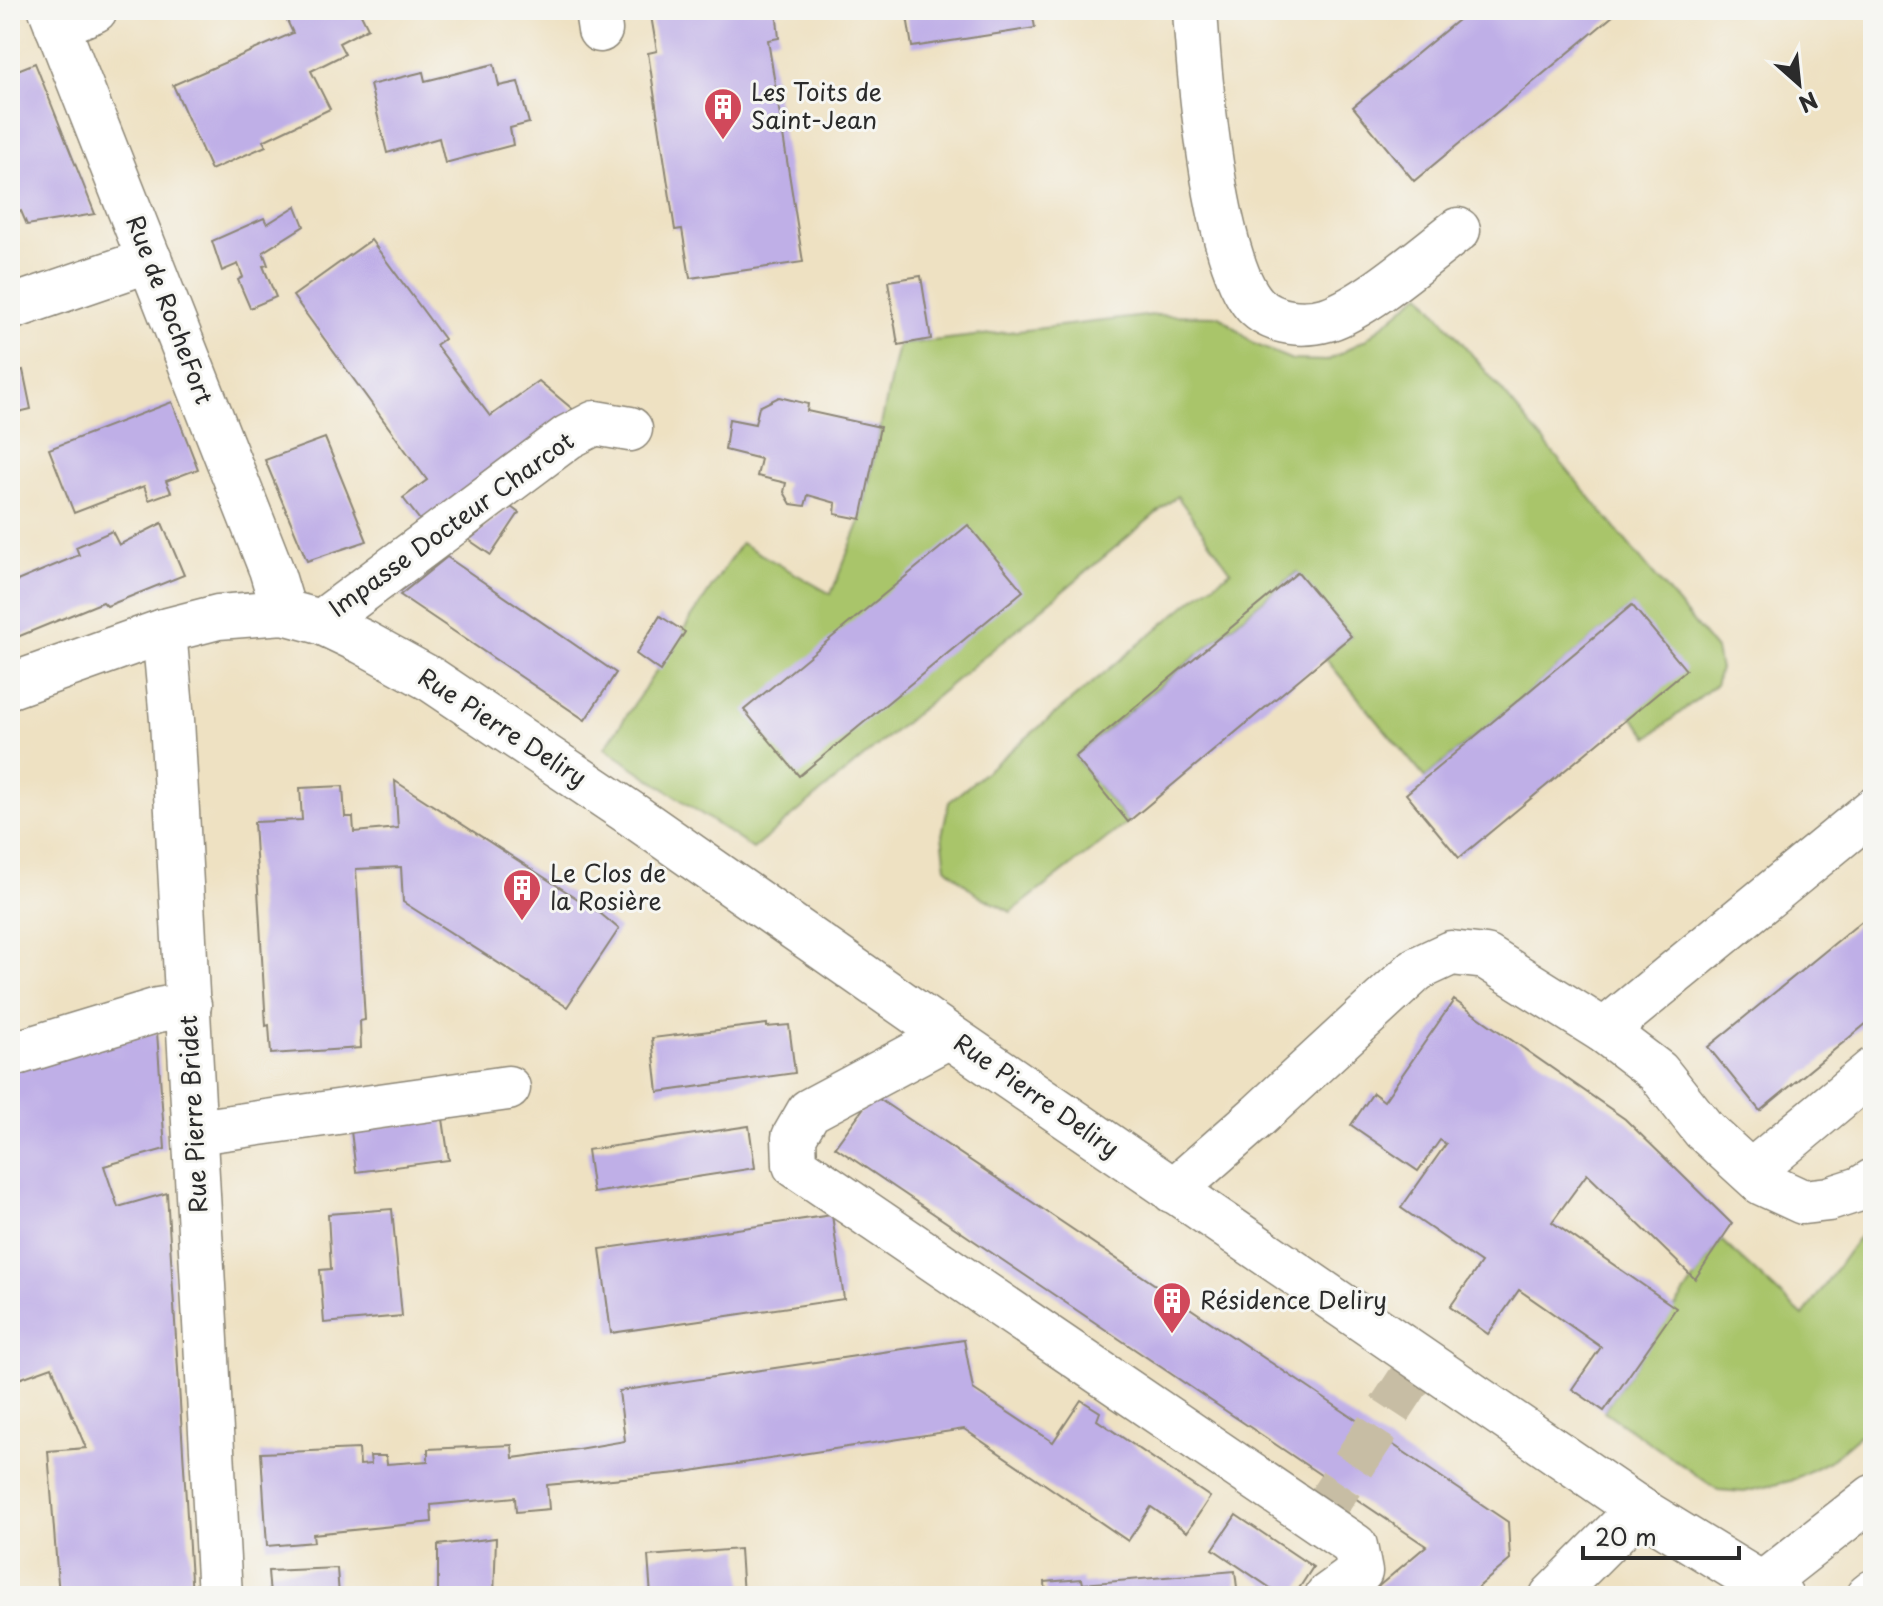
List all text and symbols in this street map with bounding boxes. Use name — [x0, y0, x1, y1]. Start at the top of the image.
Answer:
north arrow — [1759, 44, 1839, 124]
place label: Les Toits de Saint-Jean — [751, 73, 882, 137]
text: N — [1794, 84, 1824, 122]
building icon: Les Toits de Saint-Jean — [702, 86, 744, 141]
street label: Rue de RocheFort — [118, 210, 224, 409]
street label: Impasse Docteur Charcot — [321, 422, 581, 625]
street label: Rue Pierre Deliry — [412, 658, 595, 794]
place label: Le Clos de la Rosière — [550, 854, 666, 918]
building icon: Le Clos de la Rosière — [501, 867, 543, 922]
street label: Rue Pierre Bridet — [169, 1014, 215, 1214]
street label: Rue Pierre Deliry — [947, 1024, 1127, 1165]
building icon: Résidence Deliry — [1151, 1280, 1193, 1335]
place label: Résidence Deliry — [1200, 1281, 1387, 1317]
scale bar — [1583, 1510, 1739, 1560]
text: 20 m — [1595, 1518, 1657, 1554]

